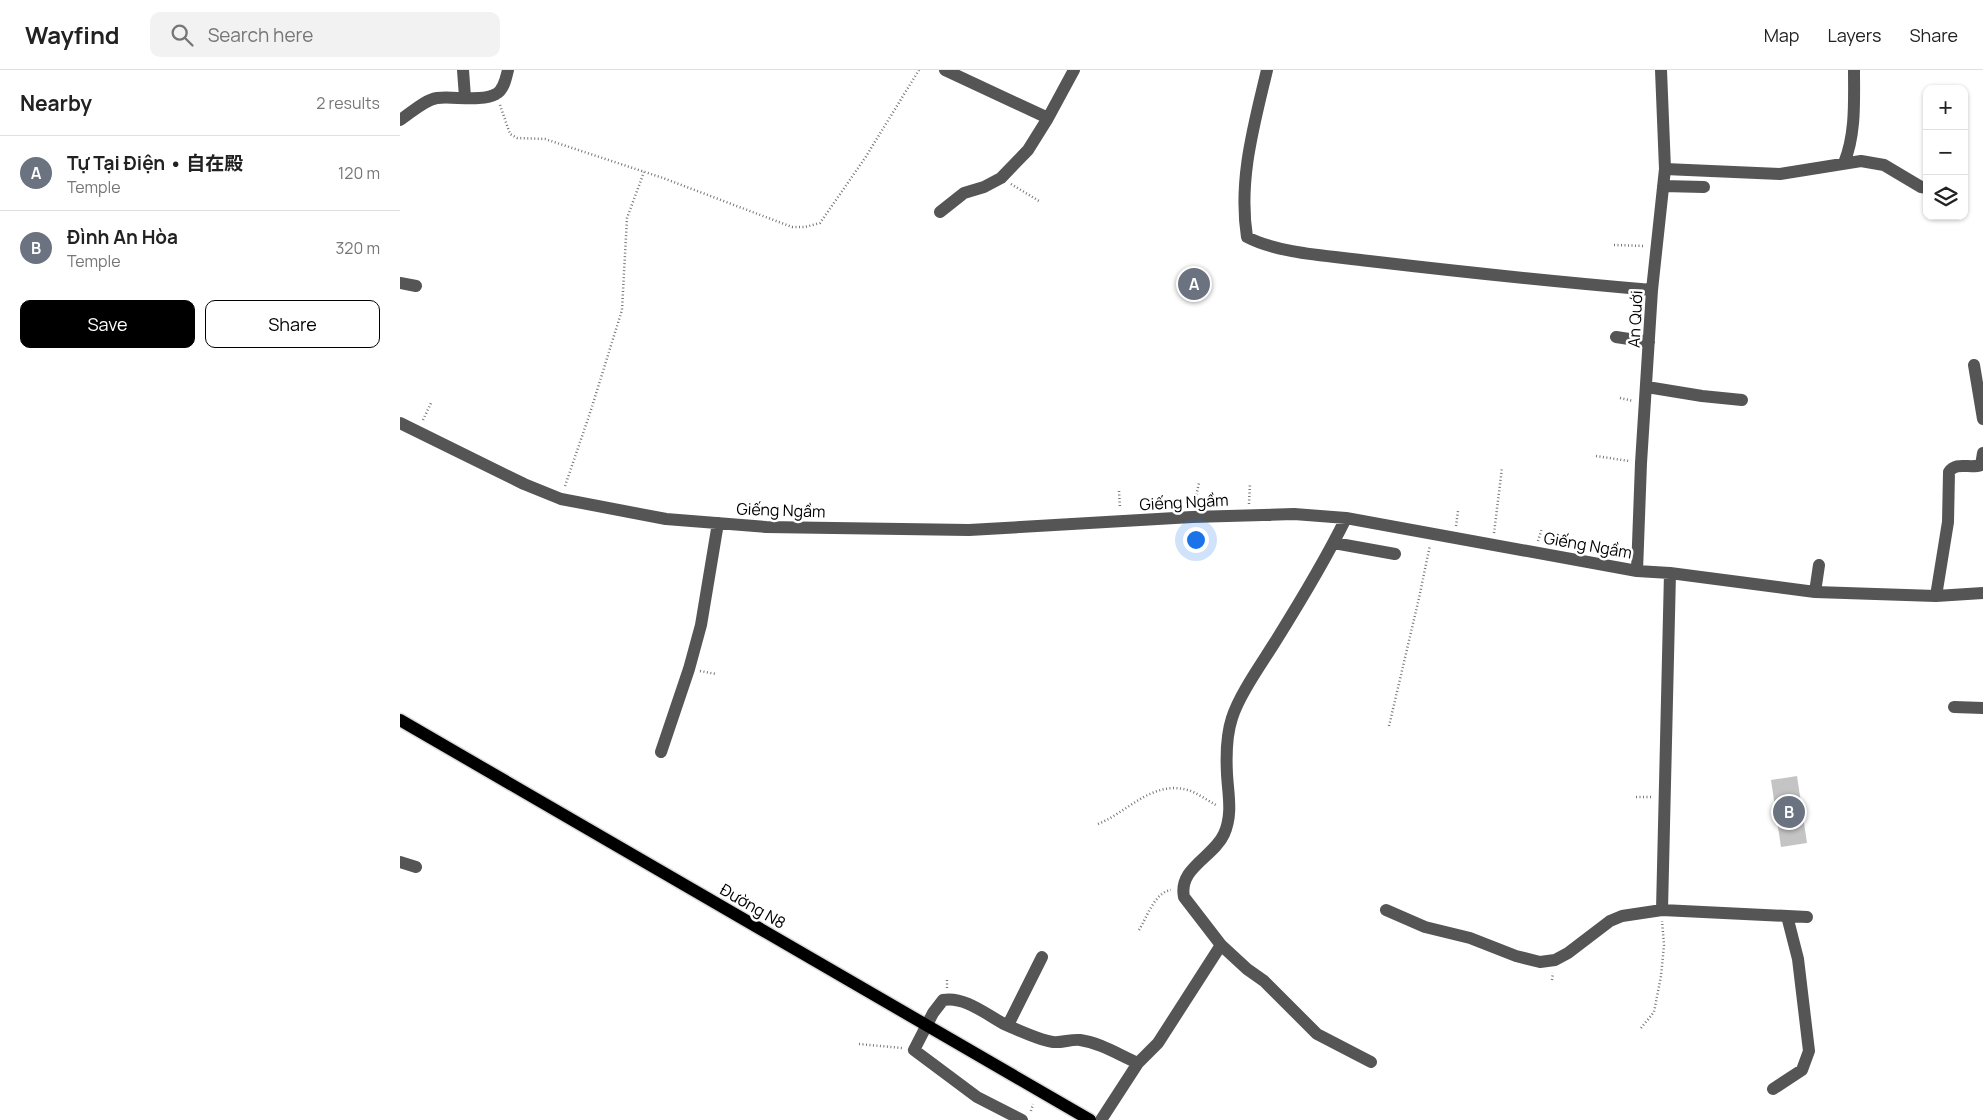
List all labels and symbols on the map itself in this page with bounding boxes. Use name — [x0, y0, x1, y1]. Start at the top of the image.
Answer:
pin: A — [1178, 265, 1210, 303]
street label: An Quới — [1623, 290, 1647, 348]
street label: Giếng Ngầm — [1139, 489, 1229, 515]
street label: Giếng Ngầm — [736, 497, 826, 523]
street label: Giếng Ngầm — [1542, 526, 1634, 564]
your location — [1183, 527, 1209, 553]
pin: B — [1773, 793, 1805, 831]
street label: Đường N8 — [716, 878, 790, 934]

